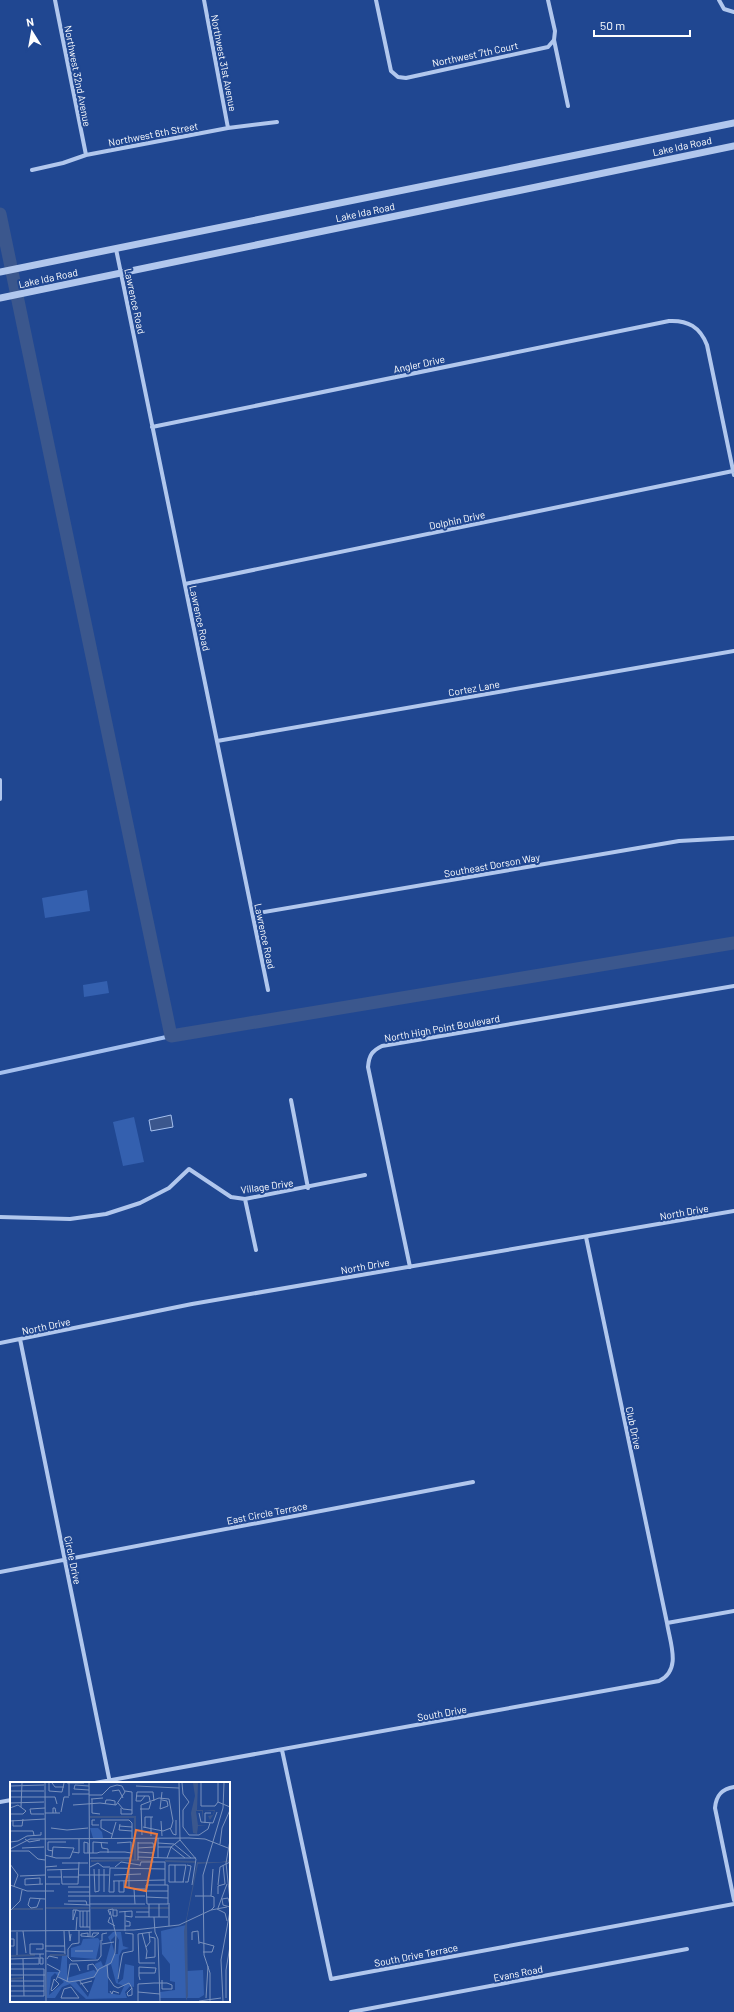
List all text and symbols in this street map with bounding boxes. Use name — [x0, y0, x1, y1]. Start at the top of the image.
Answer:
north arrow — [12, 12, 52, 52]
scale bar — [594, 12, 690, 38]
street label: Northwest 31st Avenue — [209, 14, 239, 112]
text: N — [25, 15, 35, 29]
text: 50 m — [600, 18, 625, 32]
street label: Northwest 32nd Avenue — [62, 24, 94, 128]
street label: Northwest 7th Court — [431, 39, 519, 69]
street label: Northwest 6th Street — [107, 119, 199, 149]
street label: Lake Ida Road — [651, 134, 713, 158]
street label: Lake Ida Road — [334, 200, 396, 224]
street label: Lake Ida Road — [17, 266, 79, 290]
street label: Lawrence Road — [122, 267, 148, 335]
street label: Angler Drive — [392, 353, 446, 375]
street label: Dolphin Drive — [428, 508, 486, 532]
street label: Lawrence Road — [187, 584, 213, 652]
street label: Cortez Lane — [447, 678, 501, 698]
street label: Southeast Dorson Way — [443, 851, 541, 879]
street label: Lawrence Road — [252, 902, 278, 970]
street label: North High Point Boulevard — [383, 1012, 501, 1044]
street label: Village Drive — [240, 1176, 294, 1196]
street label: North Drive — [659, 1202, 709, 1222]
street label: North Drive — [340, 1256, 390, 1276]
street label: North Drive — [21, 1315, 71, 1337]
street label: Club Drive — [624, 1405, 644, 1451]
street label: East Circle Terrace — [226, 1499, 308, 1527]
street label: Circle Drive — [62, 1535, 84, 1585]
street label: South Drive — [416, 1703, 468, 1723]
inset map — [10, 1782, 230, 2002]
street label: South Drive Terrace — [373, 1941, 459, 1969]
street label: Evans Road — [492, 1962, 544, 1984]

